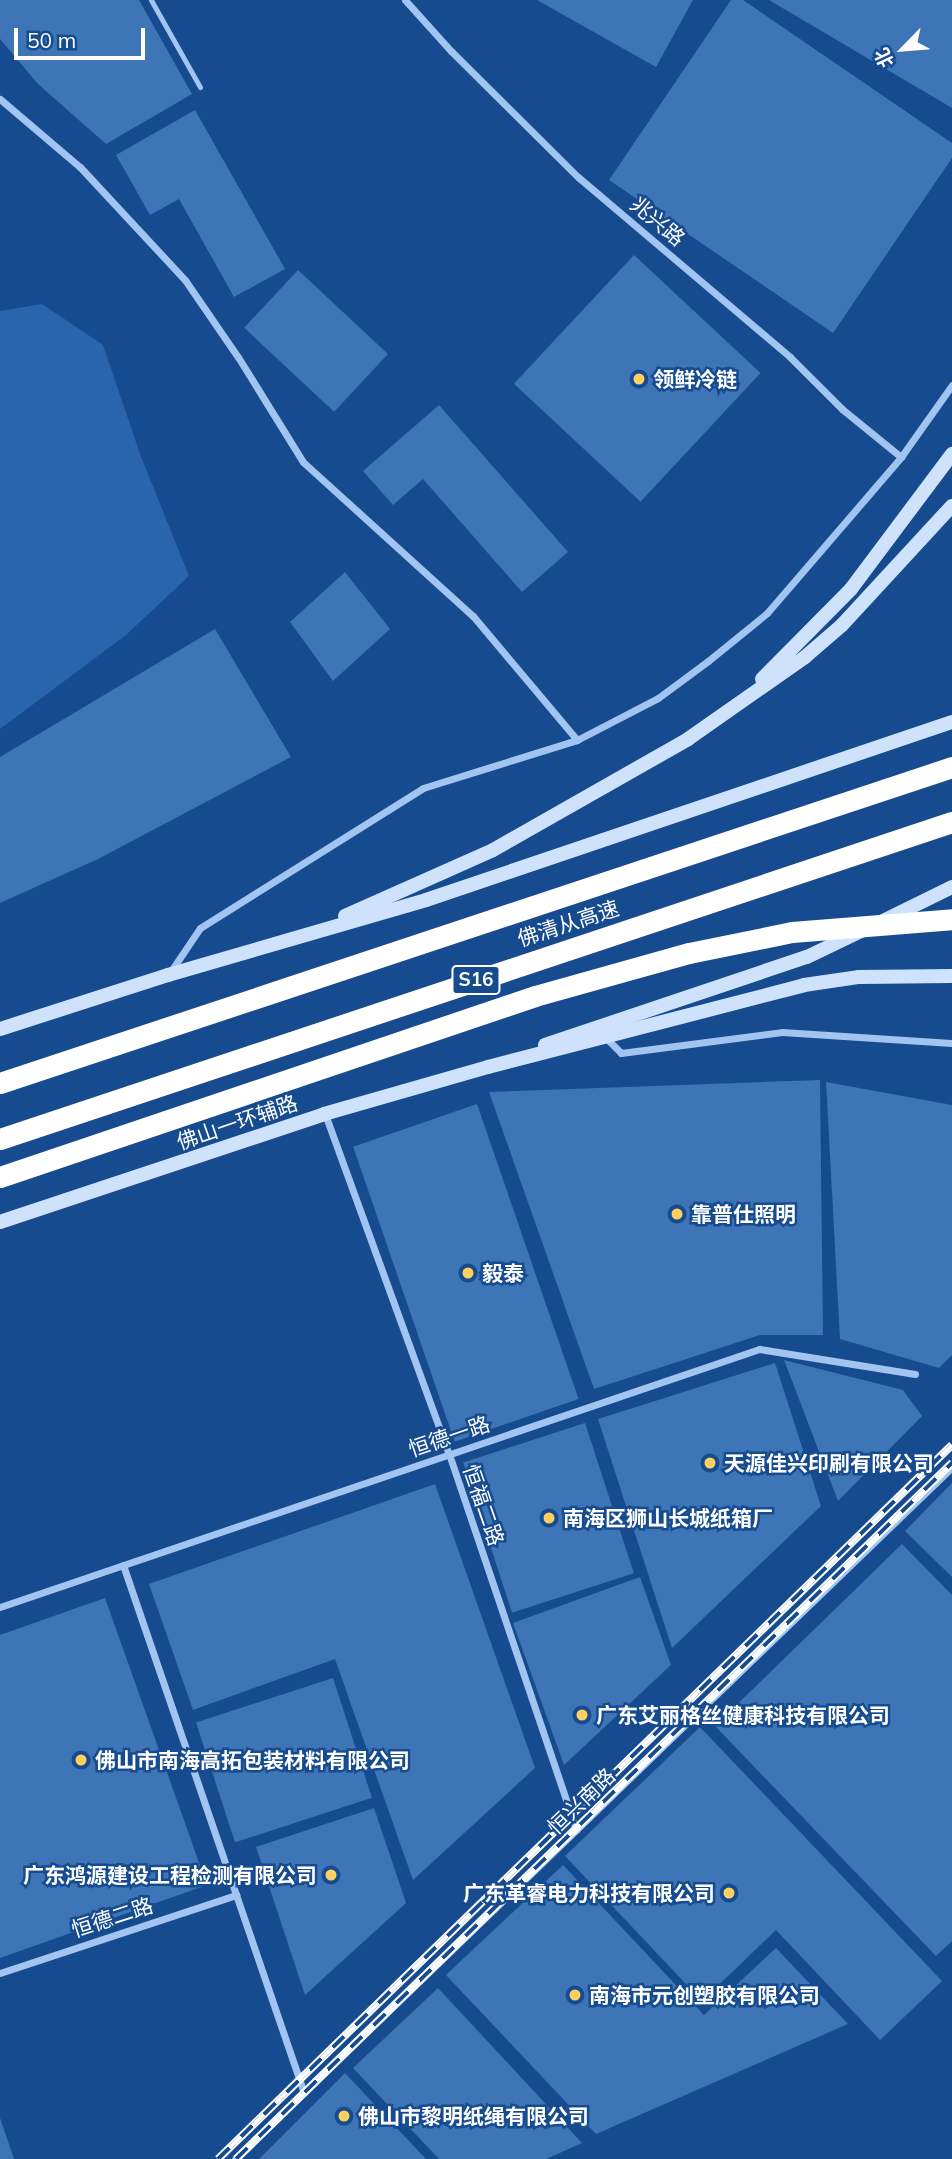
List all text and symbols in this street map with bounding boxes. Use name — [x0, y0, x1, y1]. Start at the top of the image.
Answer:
scale bar — [18, 14, 149, 58]
north arrow — [868, 14, 938, 84]
text: 50 m — [27, 27, 76, 53]
text: 北 — [869, 44, 899, 72]
street label: 兆兴路 — [626, 191, 690, 251]
place label: 领鲜冷链 — [653, 366, 737, 392]
marker: 领鲜冷链 — [631, 371, 647, 387]
street label: 佛清从高速 — [514, 895, 622, 951]
road number: S16 — [450, 964, 502, 996]
street label: 佛山一环辅路 — [173, 1090, 301, 1154]
place label: 靠普仕照明 — [691, 1201, 796, 1227]
marker: 靠普仕照明 — [669, 1206, 685, 1222]
place label: 毅泰 — [482, 1260, 524, 1286]
marker: 毅泰 — [460, 1265, 476, 1281]
street label: 恒德一路 — [405, 1410, 493, 1462]
place label: 天源佳兴印刷有限公司 — [724, 1450, 934, 1476]
marker: 天源佳兴印刷有限公司 — [702, 1455, 718, 1471]
street label: 恒福二路 — [458, 1461, 510, 1549]
place label: 南海区狮山长城纸箱厂 — [563, 1505, 773, 1531]
marker: 南海区狮山长城纸箱厂 — [541, 1510, 557, 1526]
place label: 广东艾丽格丝健康科技有限公司 — [596, 1702, 890, 1728]
marker: 广东艾丽格丝健康科技有限公司 — [574, 1707, 590, 1723]
place label: 佛山市南海高拓包装材料有限公司 — [95, 1747, 410, 1773]
marker: 佛山市南海高拓包装材料有限公司 — [73, 1752, 89, 1768]
street label: 恒兴南路 — [542, 1763, 620, 1839]
place label: 广东鸿源建设工程检测有限公司 — [23, 1862, 317, 1888]
marker: 广东鸿源建设工程检测有限公司 — [323, 1867, 339, 1883]
place label: 广东革睿电力科技有限公司 — [463, 1880, 715, 1906]
marker: 广东革睿电力科技有限公司 — [721, 1885, 737, 1901]
street label: 恒德二路 — [68, 1892, 156, 1942]
place label: 南海市元创塑胶有限公司 — [589, 1982, 820, 2008]
marker: 南海市元创塑胶有限公司 — [567, 1987, 583, 2003]
place label: 佛山市黎明纸绳有限公司 — [358, 2103, 589, 2129]
marker: 佛山市黎明纸绳有限公司 — [336, 2108, 352, 2124]

